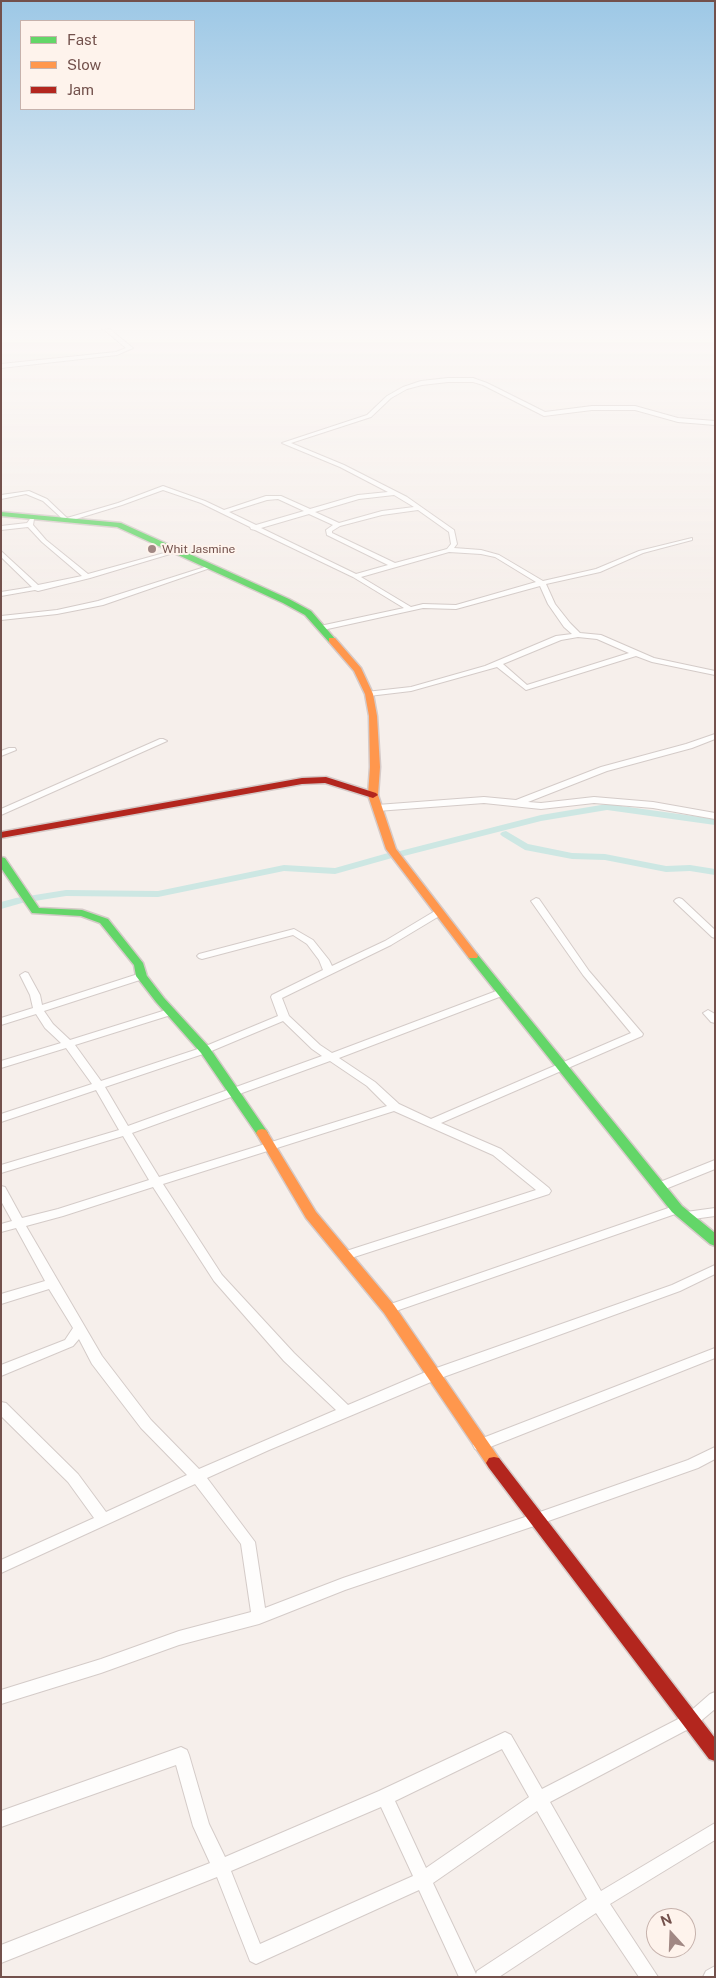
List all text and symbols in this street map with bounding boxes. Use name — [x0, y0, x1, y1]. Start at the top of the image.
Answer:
legend — [20, 20, 195, 110]
text: Fast — [67, 31, 97, 48]
text: Slow — [67, 56, 101, 73]
text: Jam — [67, 81, 94, 98]
place label: Whit Jasmine — [162, 542, 235, 556]
marker: Whit Jasmine — [146, 543, 158, 555]
north arrow — [646, 1908, 696, 1958]
text: N — [658, 1910, 674, 1929]

